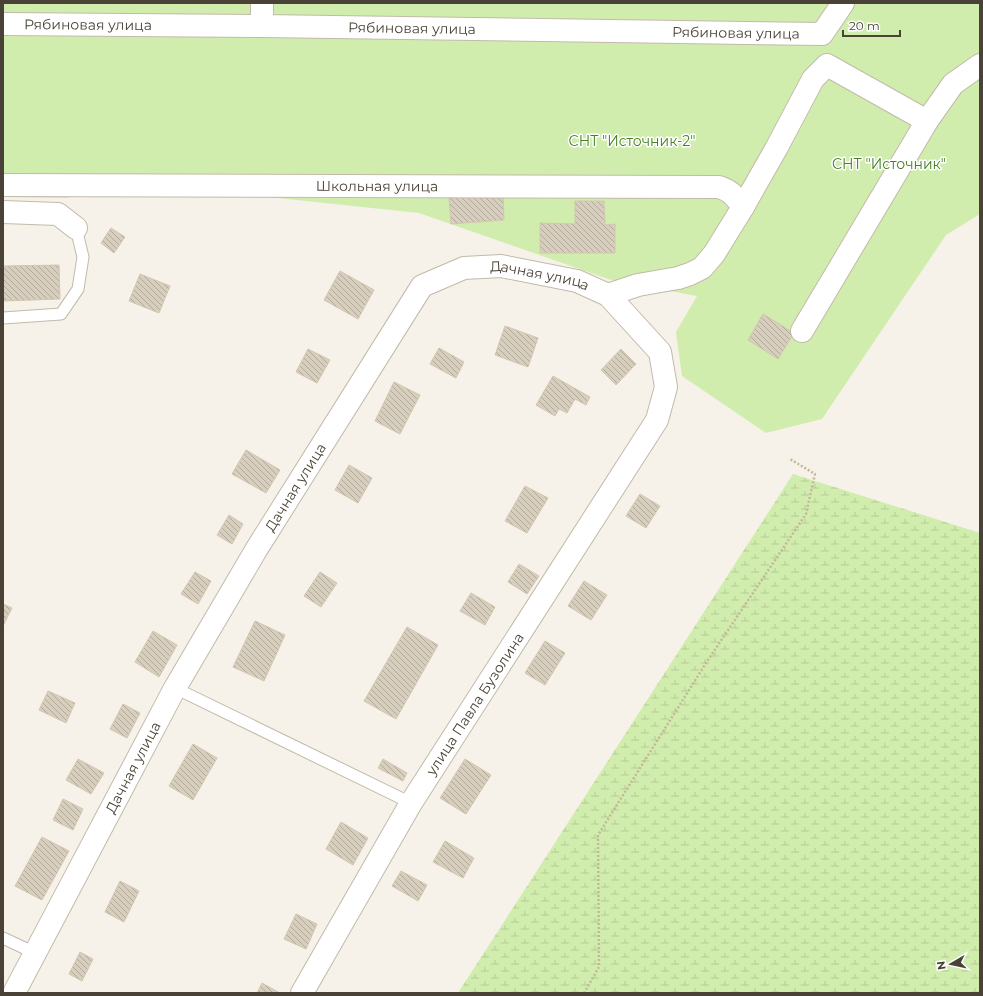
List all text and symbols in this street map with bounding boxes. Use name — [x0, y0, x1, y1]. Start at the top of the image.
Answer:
scale bar — [843, 12, 900, 38]
street label: Рябиновая улица — [24, 15, 152, 34]
street label: Рябиновая улица — [348, 18, 476, 38]
text: 20 m — [849, 18, 880, 33]
street label: Рябиновая улица — [672, 23, 800, 43]
park label: СНТ "Источник-2" — [569, 132, 695, 150]
park label: СНТ "Источник" — [832, 155, 946, 173]
street label: Школьная улица — [316, 177, 438, 195]
street label: Дачная улица — [489, 257, 592, 294]
street label: Дачная улица — [261, 440, 330, 535]
street label: улица Павла Бузолина — [422, 629, 528, 780]
street label: Дачная улица — [101, 719, 165, 816]
north arrow — [931, 944, 971, 984]
text: N — [934, 960, 949, 971]

